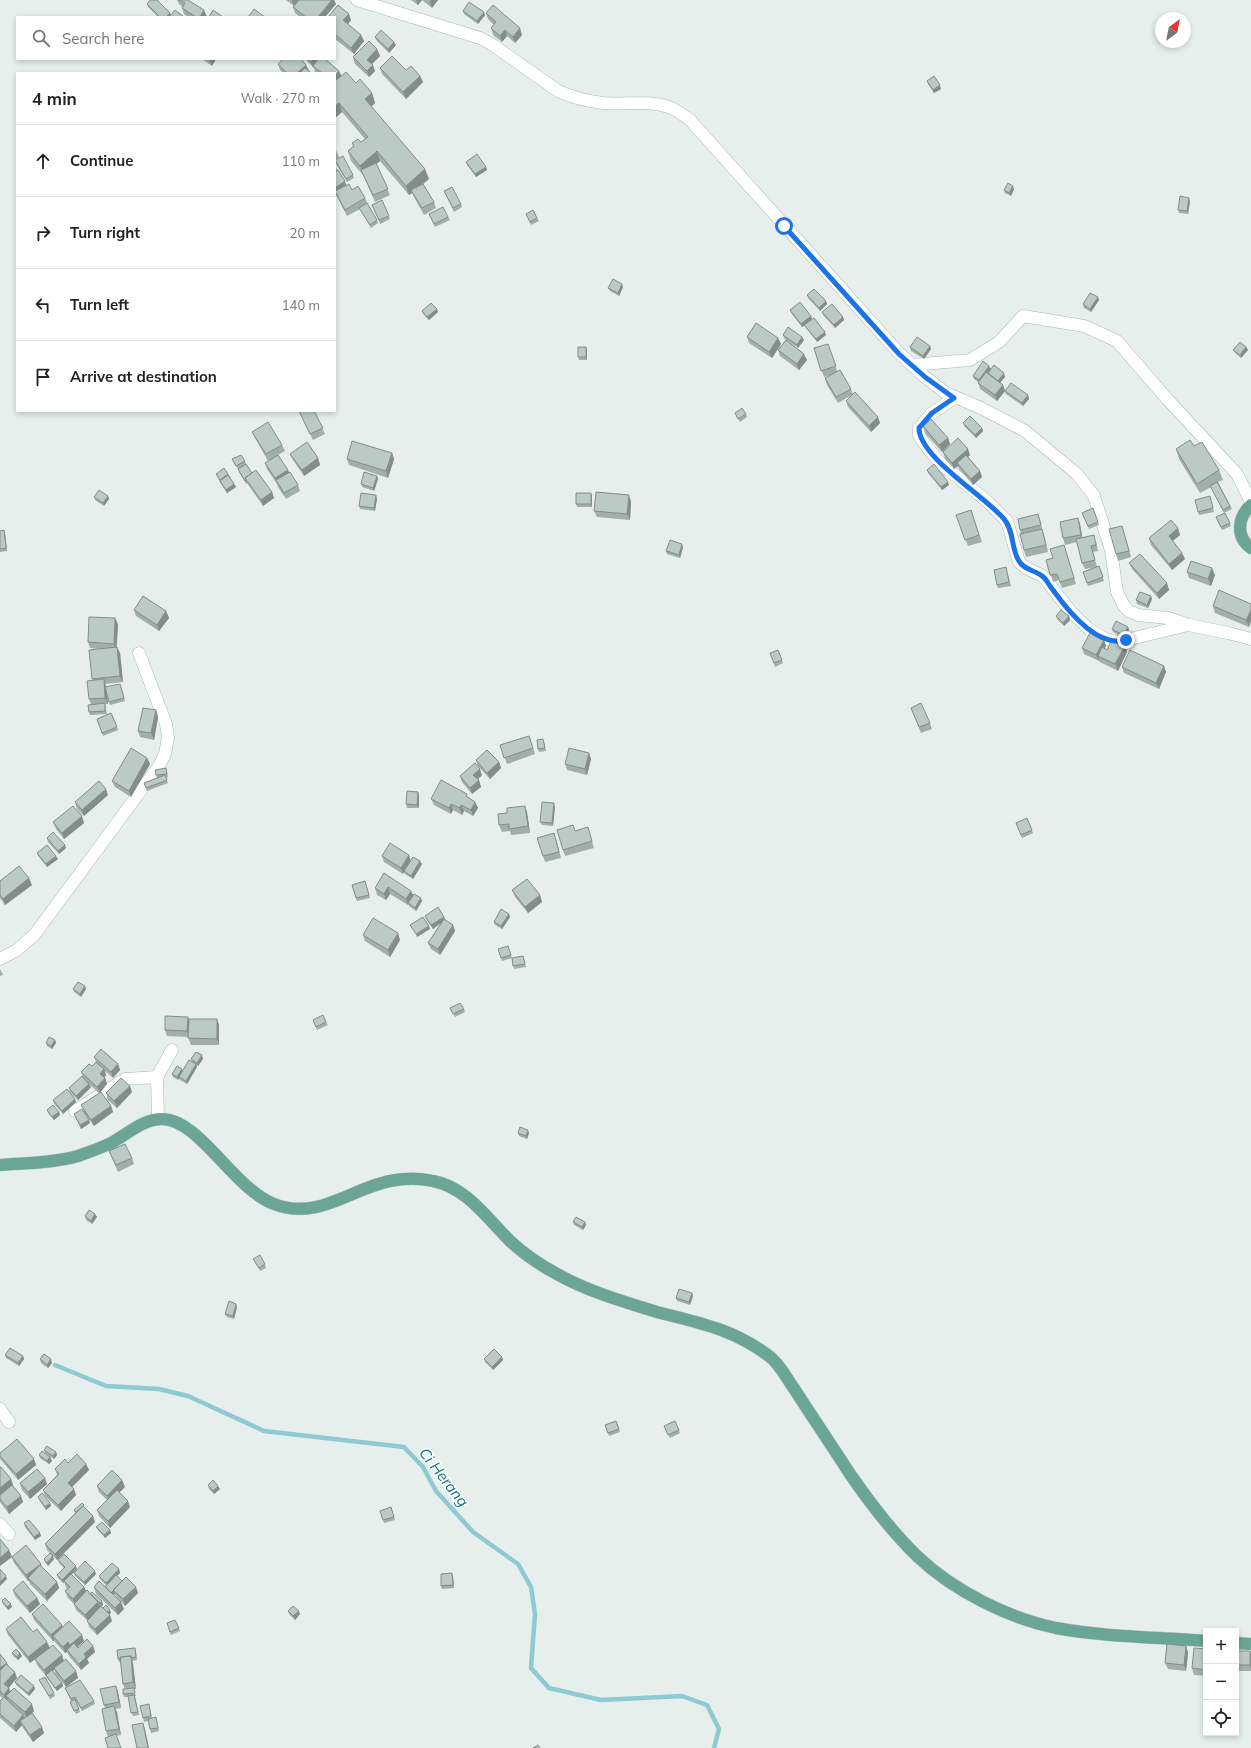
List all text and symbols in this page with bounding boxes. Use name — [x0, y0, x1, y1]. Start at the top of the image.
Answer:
north arrow — [1155, 12, 1191, 48]
search box — [16, 16, 336, 60]
icon: search — [30, 27, 52, 49]
text: Search here — [62, 29, 144, 48]
text: 4 min — [32, 88, 77, 109]
text: Walk · 270 m — [241, 90, 320, 106]
icon: ahead — [32, 150, 54, 172]
text: Continue — [70, 151, 133, 170]
text: 110 m — [282, 153, 320, 169]
route start — [775, 217, 793, 235]
icon: right — [32, 222, 54, 244]
text: Turn right — [70, 223, 140, 242]
text: 20 m — [290, 225, 320, 241]
icon: left — [32, 294, 54, 316]
text: Turn left — [70, 295, 129, 314]
text: 140 m — [282, 297, 320, 313]
icon: arrive — [32, 366, 54, 388]
text: Arrive at destination — [70, 367, 217, 386]
route end — [1117, 631, 1135, 649]
water label: Ci Herang — [415, 1444, 473, 1510]
map controls — [1203, 1628, 1239, 1736]
button: + — [1203, 1628, 1239, 1664]
button: − — [1203, 1664, 1239, 1700]
button: locate — [1203, 1700, 1239, 1736]

